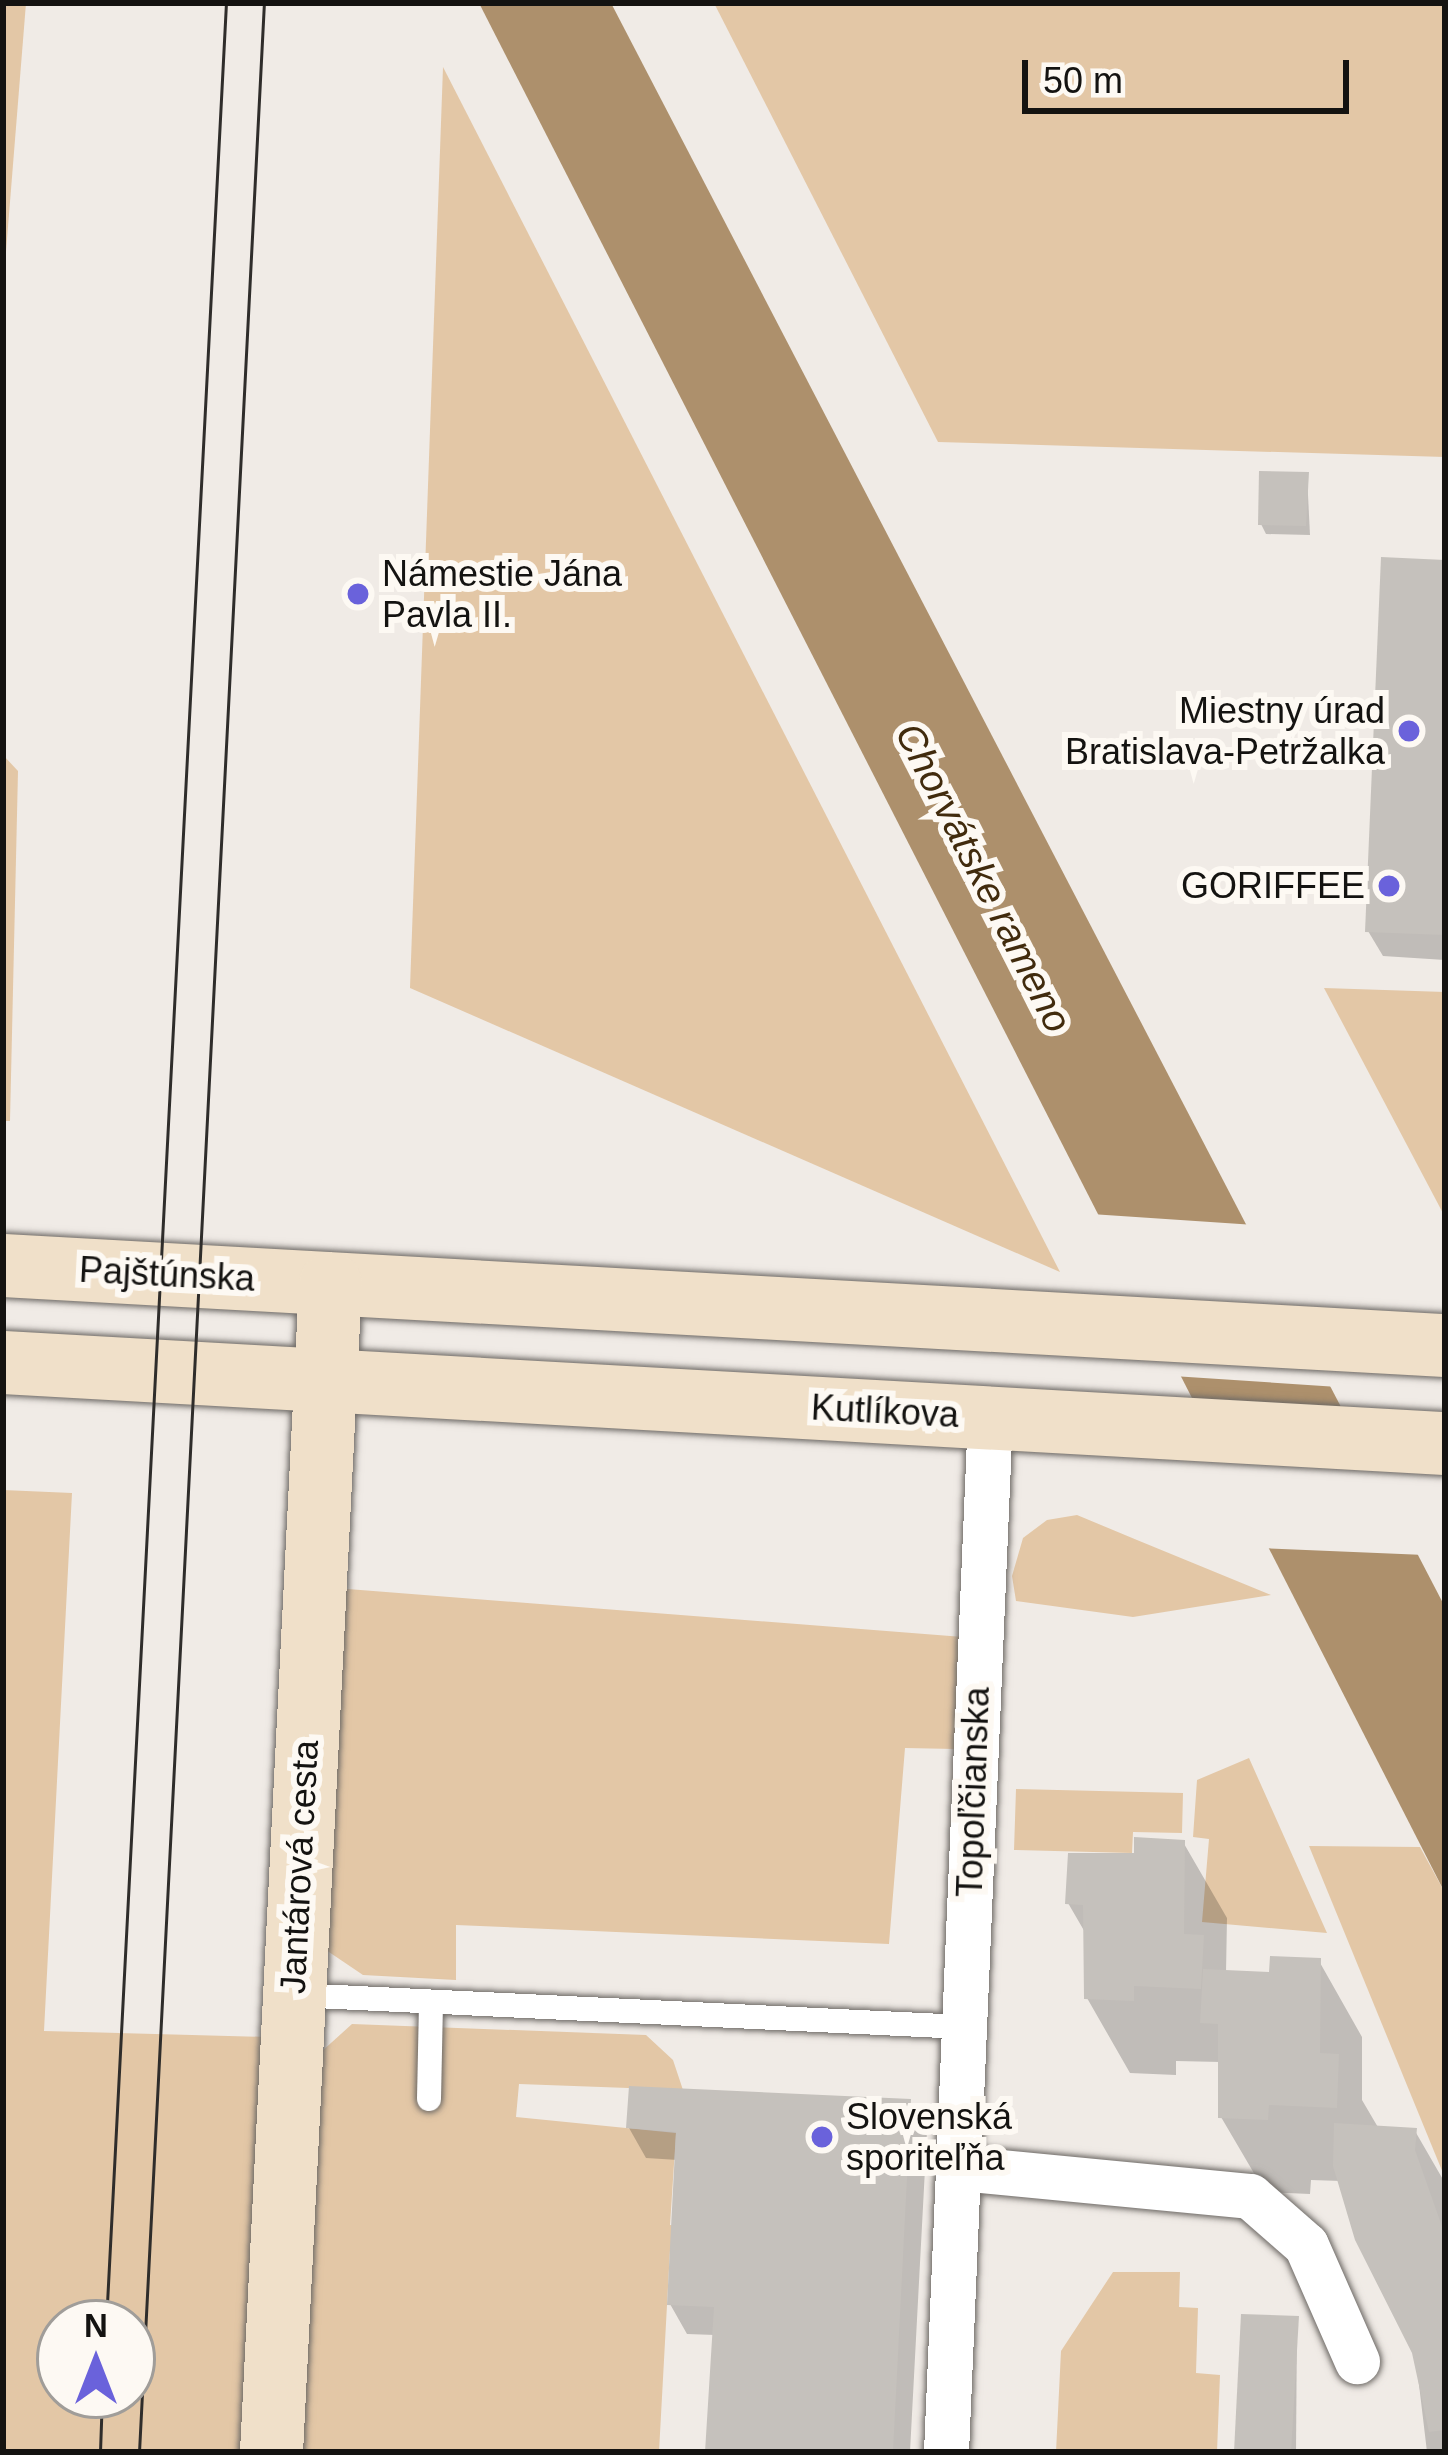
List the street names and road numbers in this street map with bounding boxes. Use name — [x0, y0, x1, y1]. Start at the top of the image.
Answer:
street label: Pajštúnska — [78, 1248, 256, 1300]
street label: Kutlíkova — [810, 1386, 960, 1436]
street label: Topoľčianska — [948, 1686, 998, 1898]
street label: Jantárová cesta — [271, 1739, 327, 1995]

